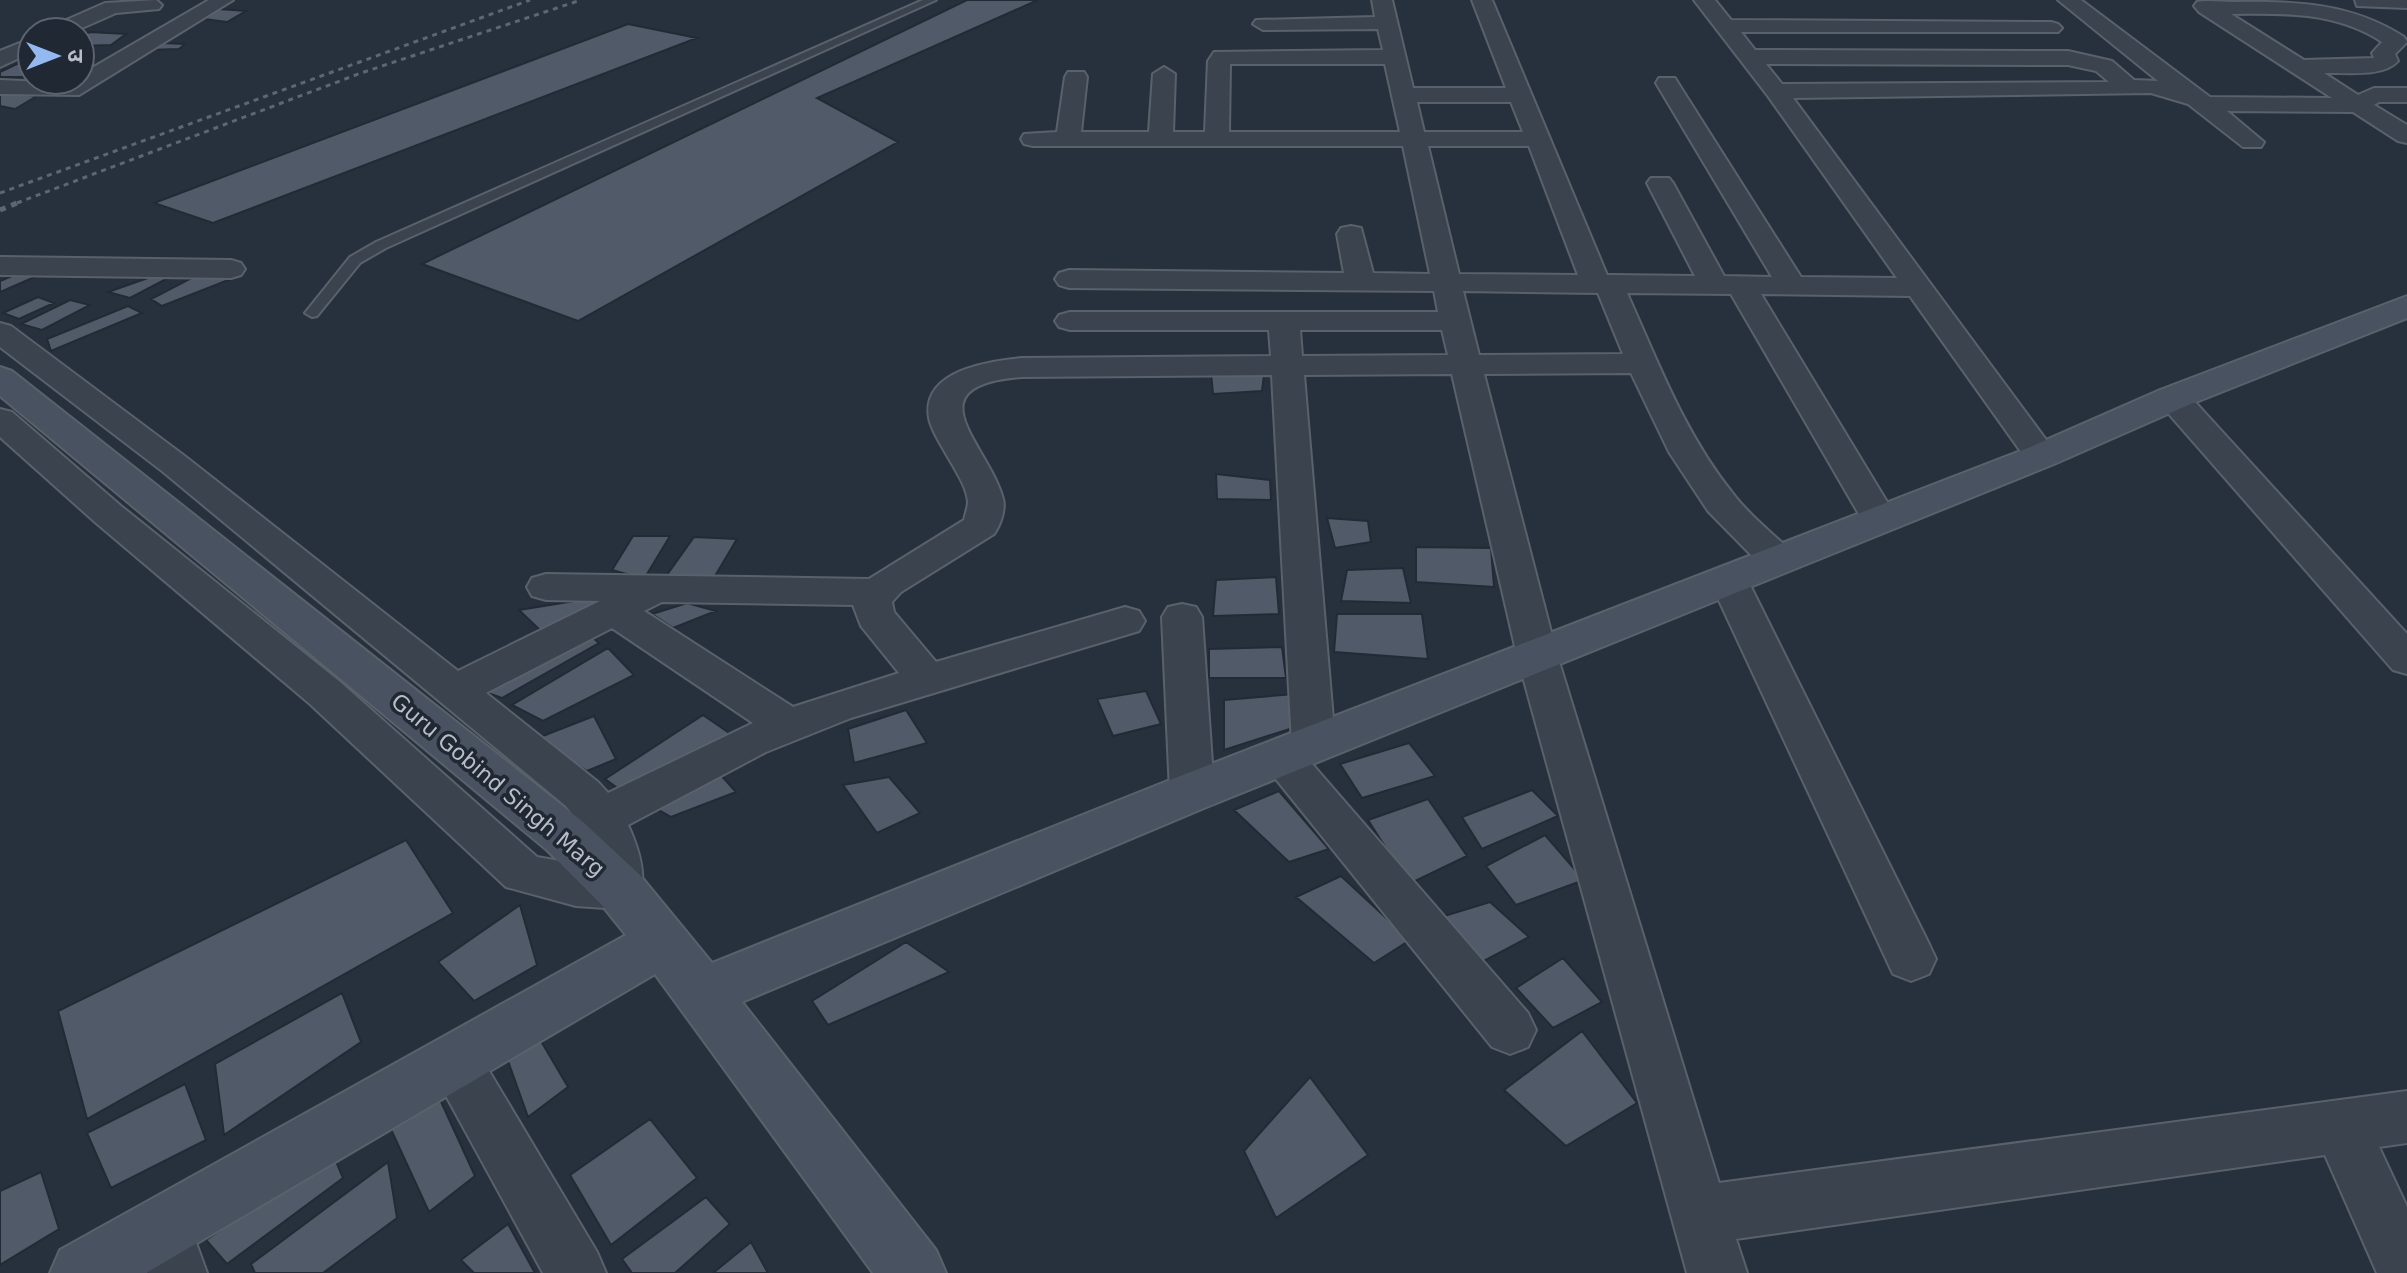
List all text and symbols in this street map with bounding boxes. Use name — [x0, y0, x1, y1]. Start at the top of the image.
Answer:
north arrow — [16, 16, 96, 96]
text: उ — [63, 50, 88, 64]
street label: Guru Gobind Singh Marg — [386, 688, 610, 882]

